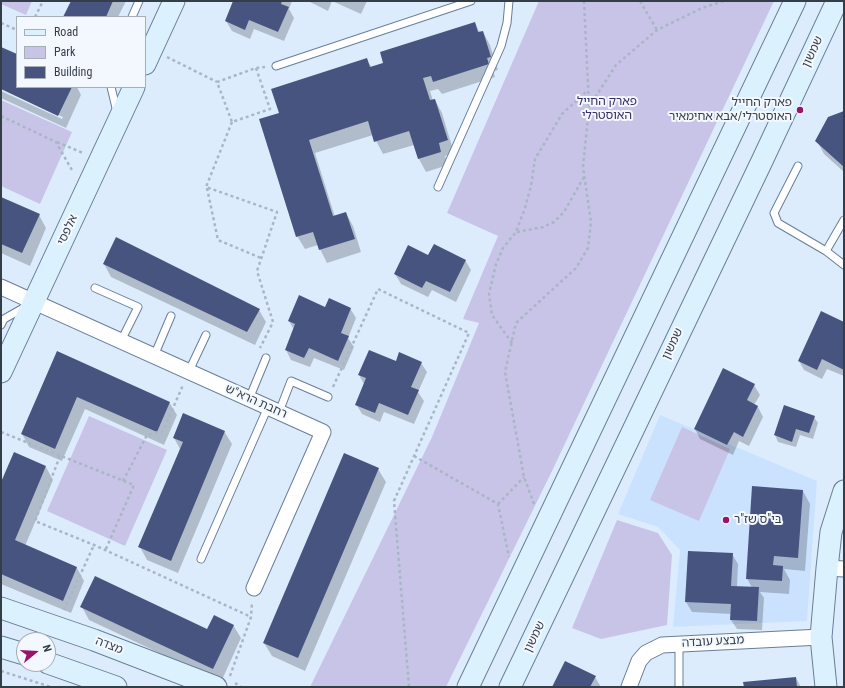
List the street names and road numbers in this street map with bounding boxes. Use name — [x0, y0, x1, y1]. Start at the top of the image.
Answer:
street label: שמשון — [800, 34, 826, 70]
street label: אלפסי — [55, 212, 81, 248]
street label: שמשון — [660, 326, 686, 362]
street label: רחבת הרא"ש — [223, 382, 289, 422]
street label: שמשון — [521, 619, 549, 655]
street label: מבצע עובדה — [681, 633, 745, 651]
street label: מצדה — [93, 634, 125, 658]

